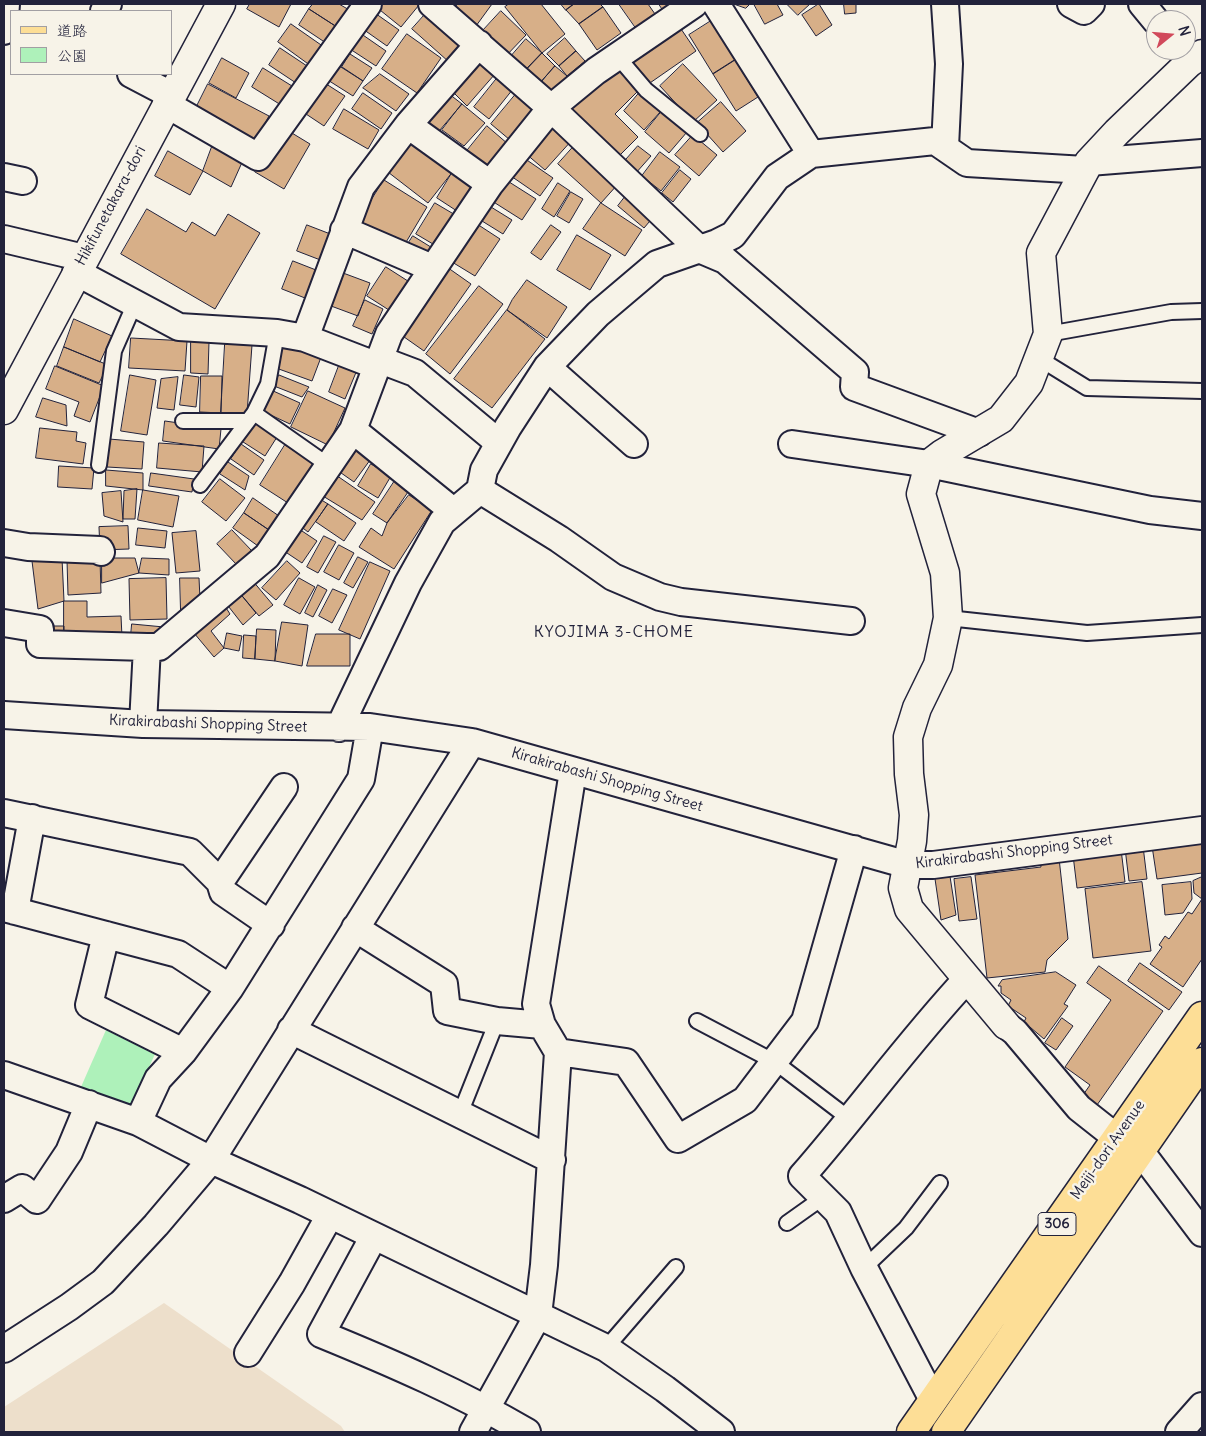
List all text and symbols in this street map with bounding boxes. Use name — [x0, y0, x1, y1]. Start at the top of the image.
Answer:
legend — [10, 10, 172, 75]
north arrow — [1146, 10, 1196, 60]
text: 道路 — [57, 21, 87, 40]
text: N — [1174, 24, 1194, 38]
text: 公園 — [57, 46, 87, 65]
street label: Hikifunetakara-dori — [72, 143, 150, 269]
district label: KYOJIMA 3-CHOME — [532, 622, 696, 642]
street label: Kirakirabashi Shopping Street — [109, 712, 307, 736]
street label: Kirakirabashi Shopping Street — [509, 744, 705, 816]
street label: Kirakirabashi Shopping Street — [914, 831, 1114, 873]
street label: Meiji-dori Avenue — [1067, 1097, 1149, 1203]
road number: 306 — [1038, 1212, 1076, 1236]

